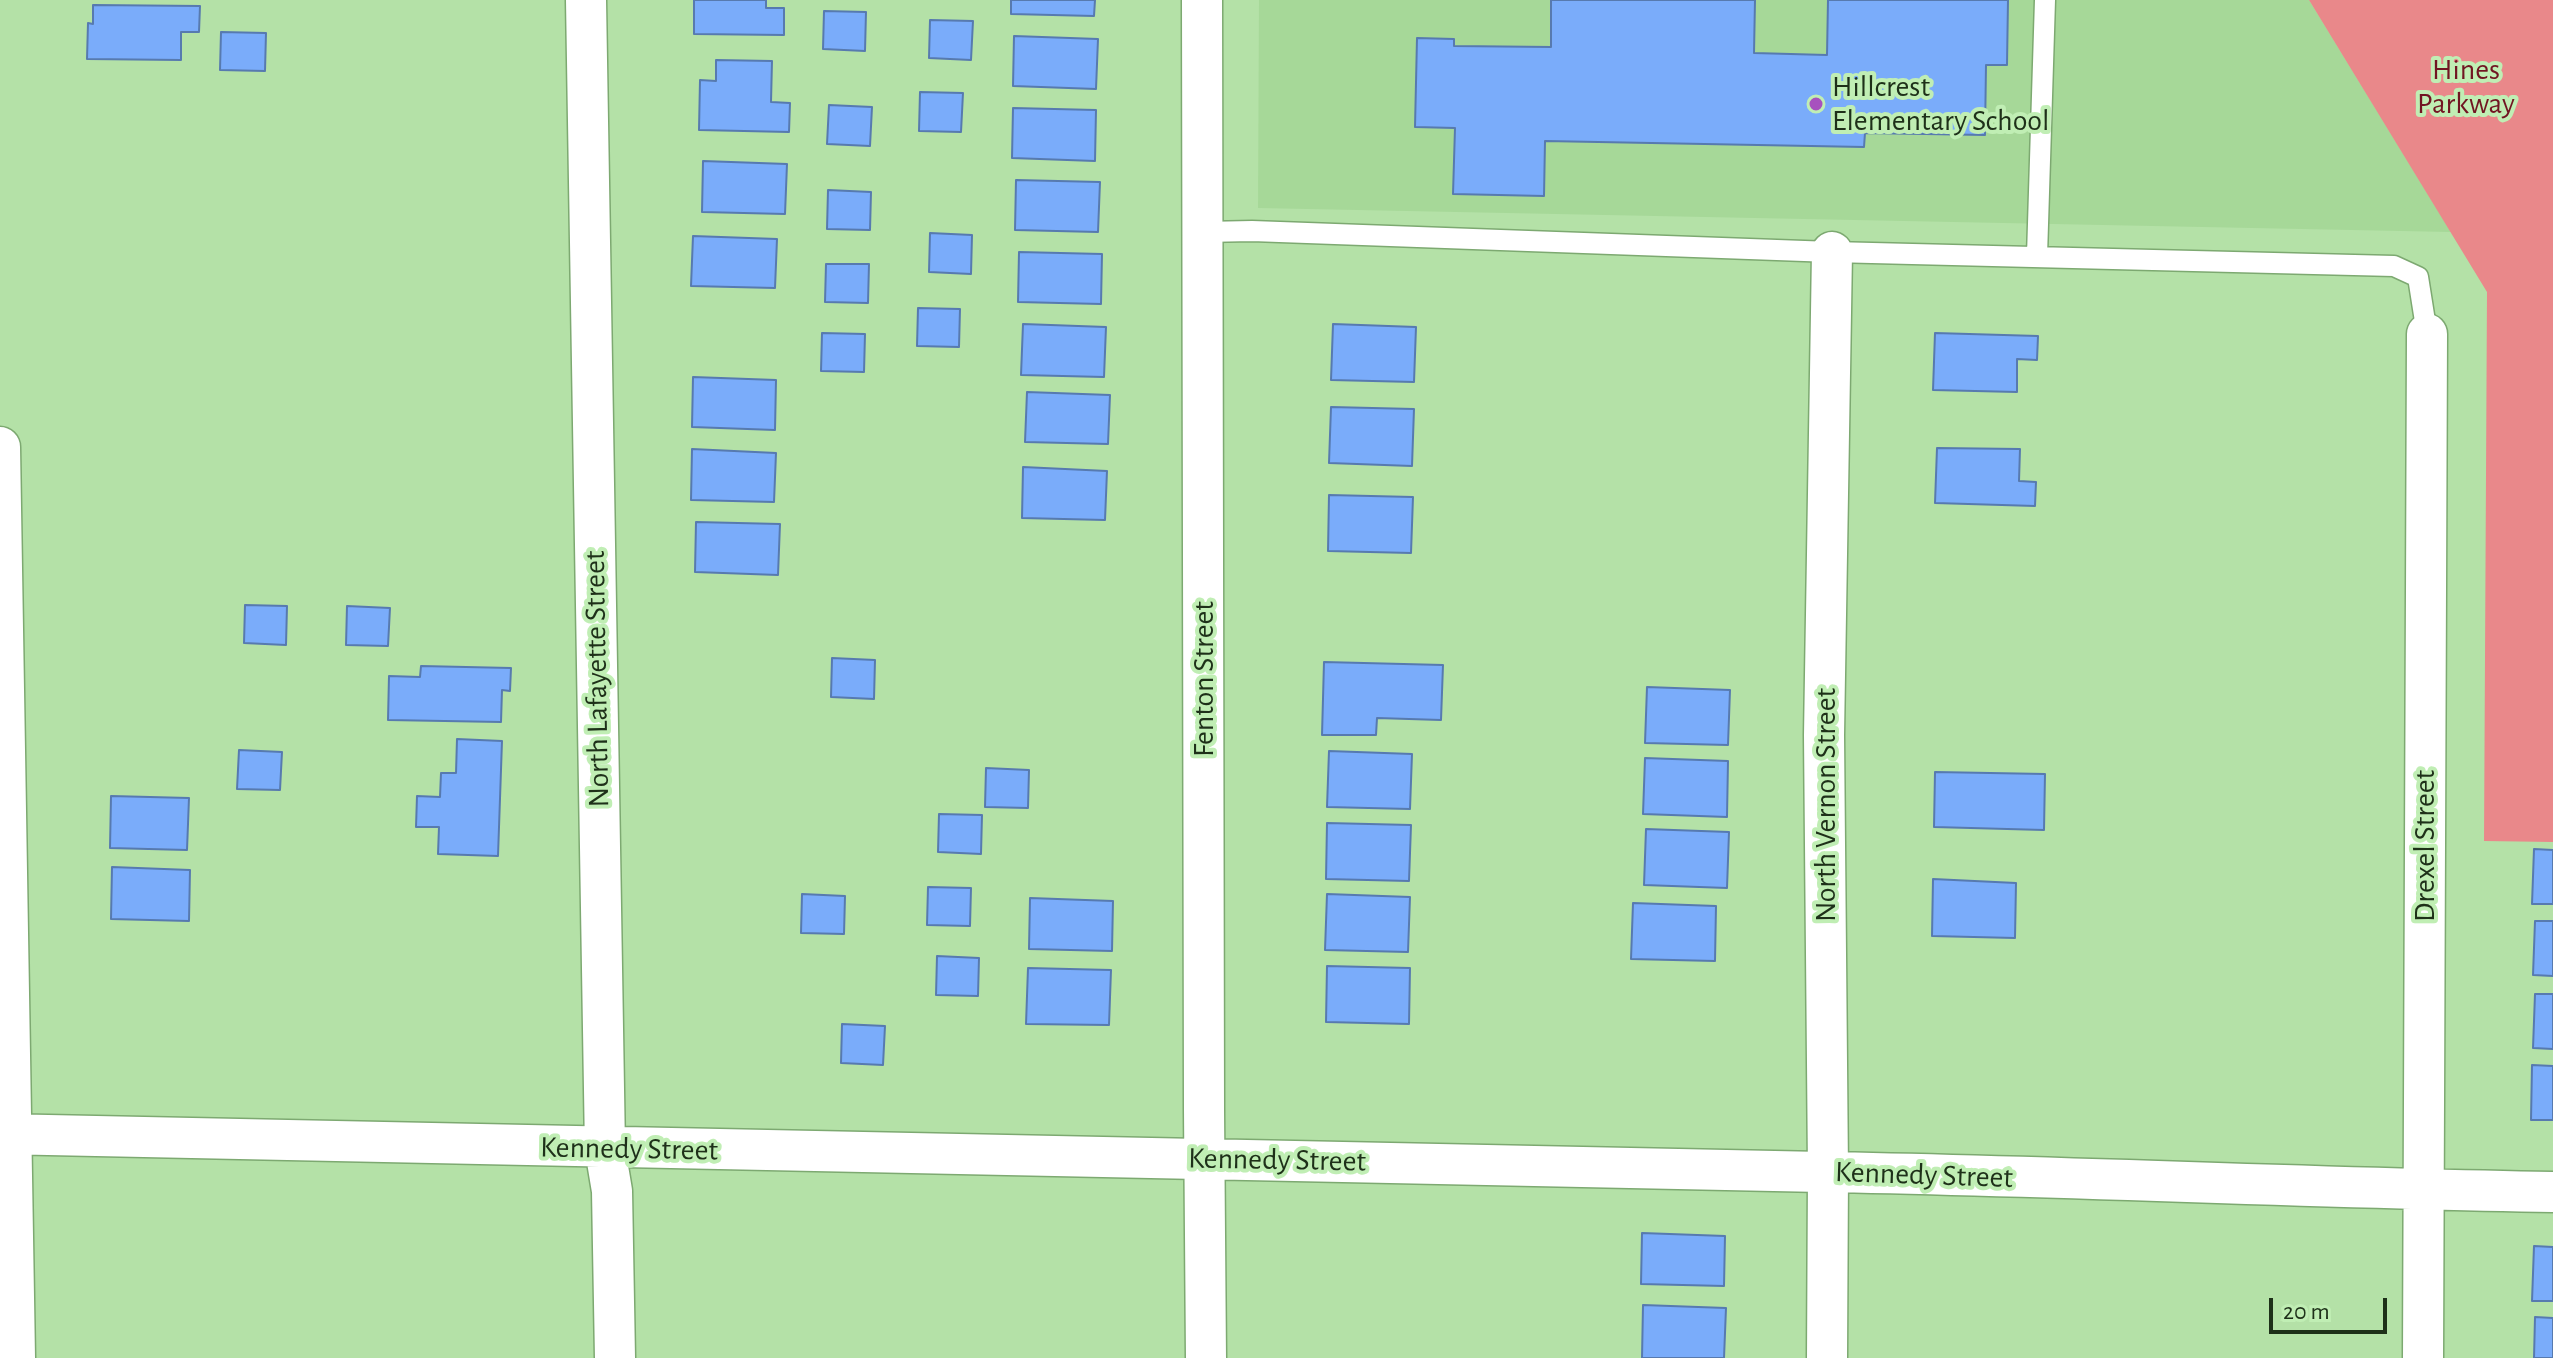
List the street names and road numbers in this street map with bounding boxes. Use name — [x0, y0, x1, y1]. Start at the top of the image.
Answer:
street label: North Lafayette Street — [577, 550, 617, 808]
street label: Fenton Street — [1186, 601, 1222, 757]
street label: North Vernon Street — [1808, 688, 1844, 922]
street label: Drexel Street — [2407, 770, 2443, 922]
street label: Kennedy Street — [540, 1129, 718, 1169]
street label: Kennedy Street — [1188, 1140, 1366, 1180]
street label: Kennedy Street — [1834, 1154, 2014, 1196]

